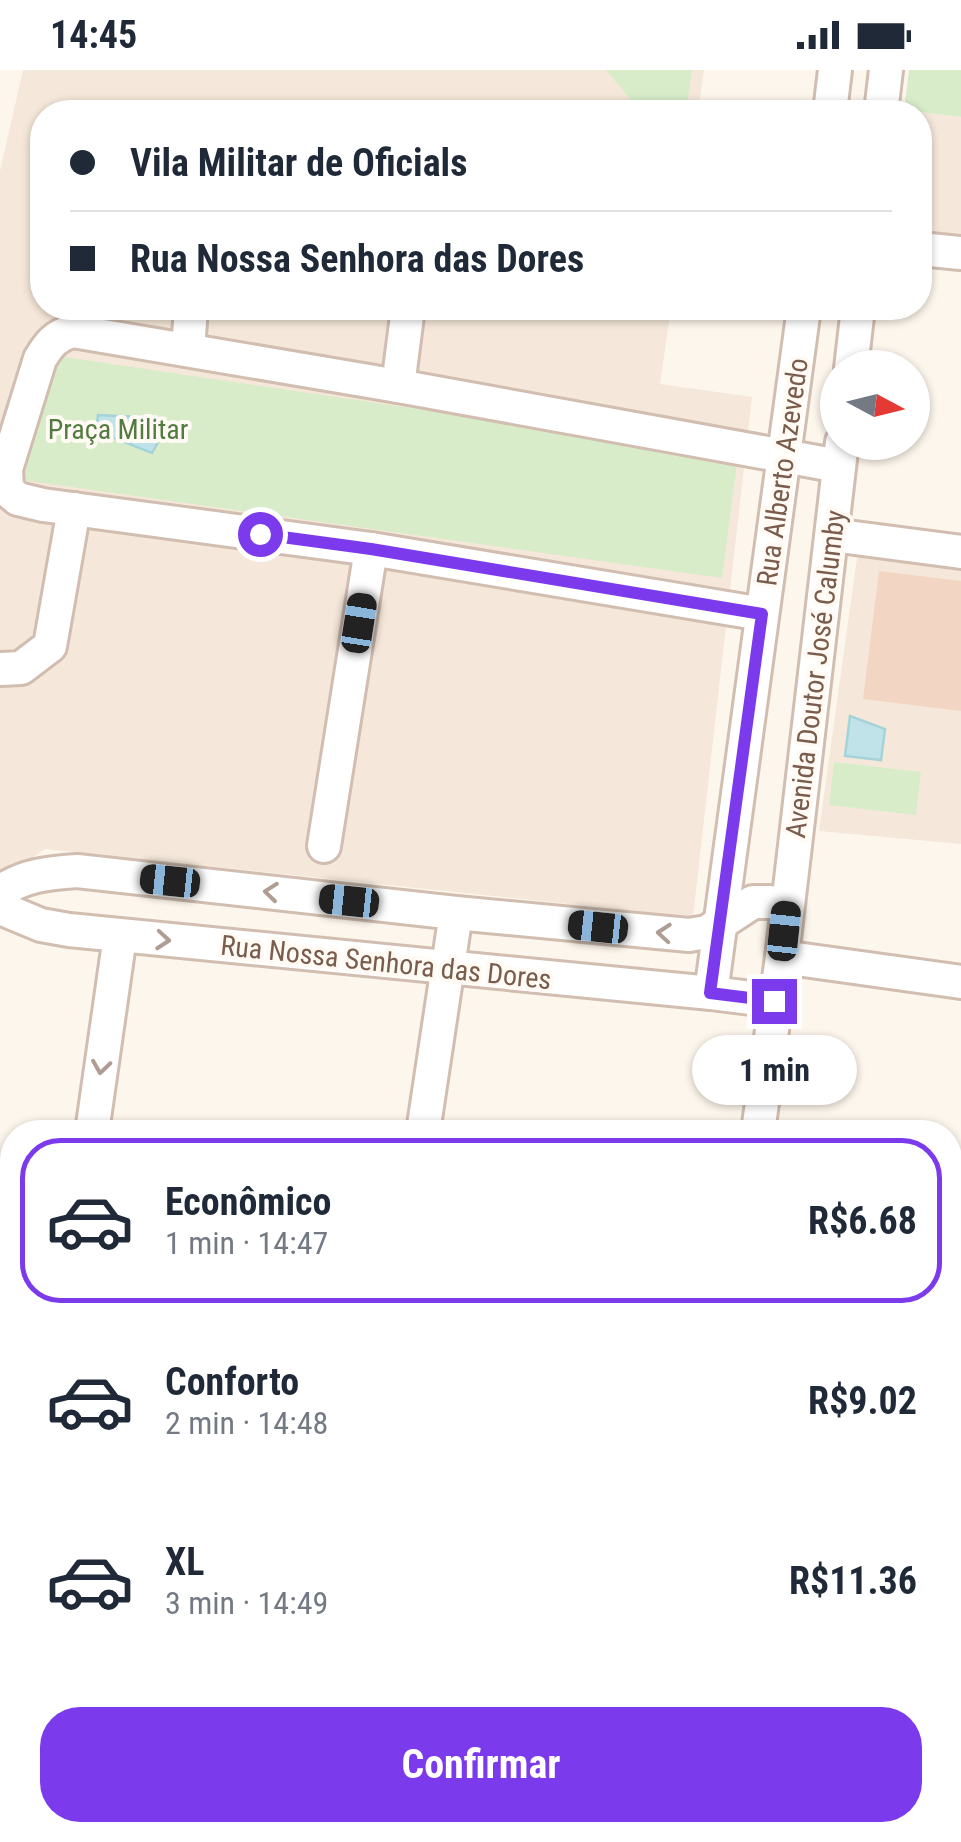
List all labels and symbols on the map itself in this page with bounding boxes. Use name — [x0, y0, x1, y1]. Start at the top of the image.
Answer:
north arrow — [820, 350, 930, 460]
street label: Rua Alberto Azevedo — [750, 356, 815, 588]
park label: Praça Militar — [48, 413, 188, 446]
street label: Avenida Doutor José Calumby — [779, 508, 852, 840]
route start — [238, 512, 283, 557]
car — [339, 591, 379, 655]
car — [139, 863, 201, 899]
one-way arrow — [263, 882, 279, 903]
car — [318, 883, 380, 919]
car — [766, 900, 802, 962]
car — [567, 909, 629, 945]
one-way arrow — [656, 923, 672, 945]
one-way arrow — [156, 928, 172, 950]
street label: Rua Nossa Senhora das Dores — [219, 929, 553, 996]
route end — [752, 979, 797, 1024]
callout: 1 min — [692, 1036, 856, 1106]
one-way arrow — [92, 1058, 113, 1075]

